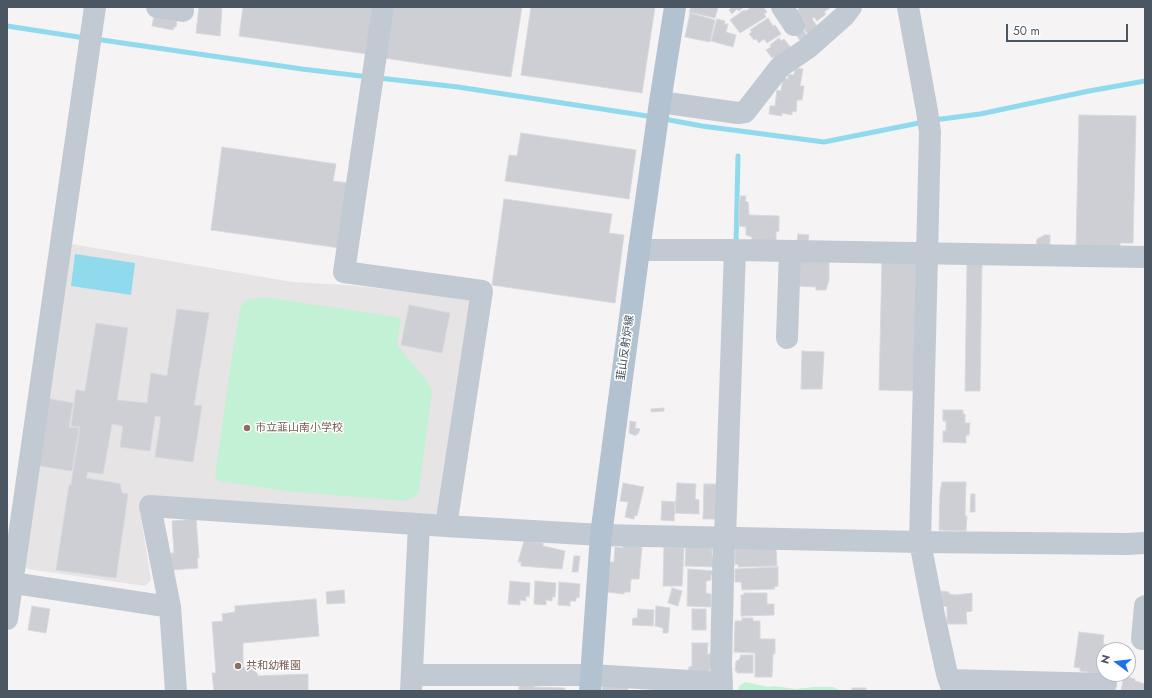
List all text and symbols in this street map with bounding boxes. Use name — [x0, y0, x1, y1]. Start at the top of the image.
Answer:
scale bar — [1008, 16, 1130, 42]
text: 50 m — [1013, 22, 1040, 40]
street label: 韮山反射炉線 — [615, 314, 637, 382]
place label: 市立韮山南小学校 — [255, 421, 343, 435]
marker: 市立韮山南小学校 — [242, 423, 252, 433]
north arrow — [1096, 642, 1136, 682]
text: N — [1097, 653, 1114, 665]
place label: 共和幼稚園 — [246, 659, 301, 673]
marker: 共和幼稚園 — [233, 661, 243, 671]

